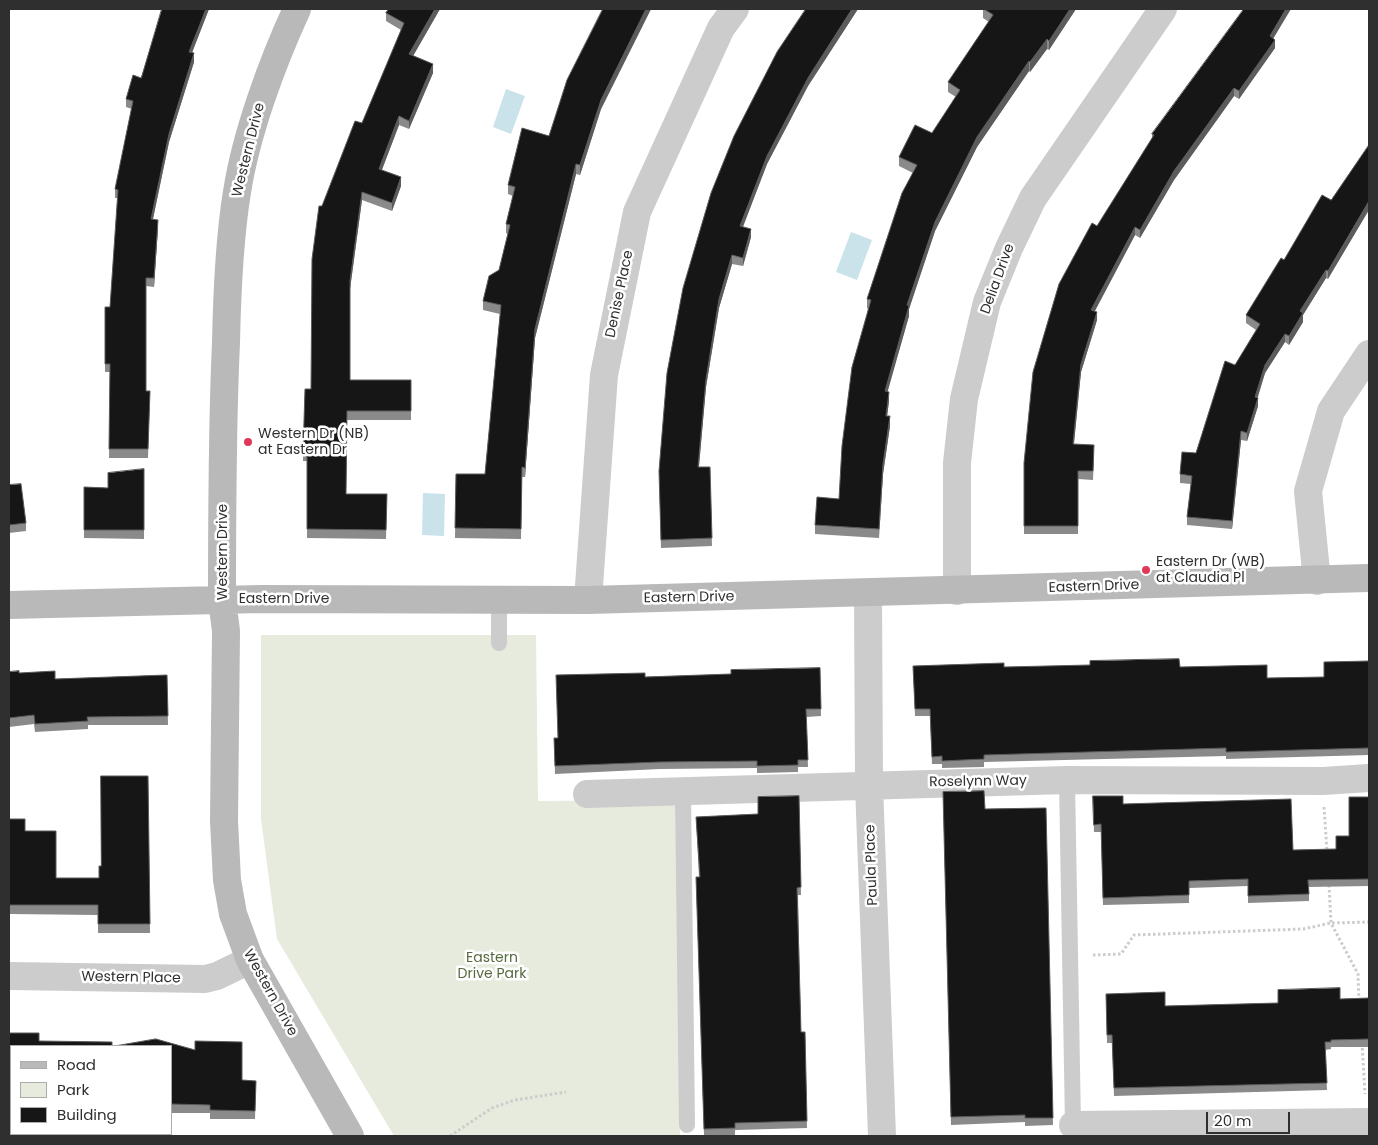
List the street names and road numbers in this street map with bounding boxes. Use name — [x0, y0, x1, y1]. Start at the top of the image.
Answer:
street label: Western Drive — [229, 101, 269, 199]
street label: Delia Drive — [977, 241, 1019, 317]
street label: Denise Place — [603, 249, 637, 339]
street label: Western Drive — [215, 504, 231, 600]
street label: Eastern Drive — [1048, 577, 1140, 597]
street label: Eastern Drive — [643, 589, 735, 607]
street label: Eastern Drive — [239, 591, 329, 607]
street label: Roselynn Way — [929, 773, 1027, 791]
street label: Paula Place — [862, 824, 882, 906]
street label: Western Drive — [239, 947, 301, 1039]
street label: Western Place — [81, 969, 181, 987]

